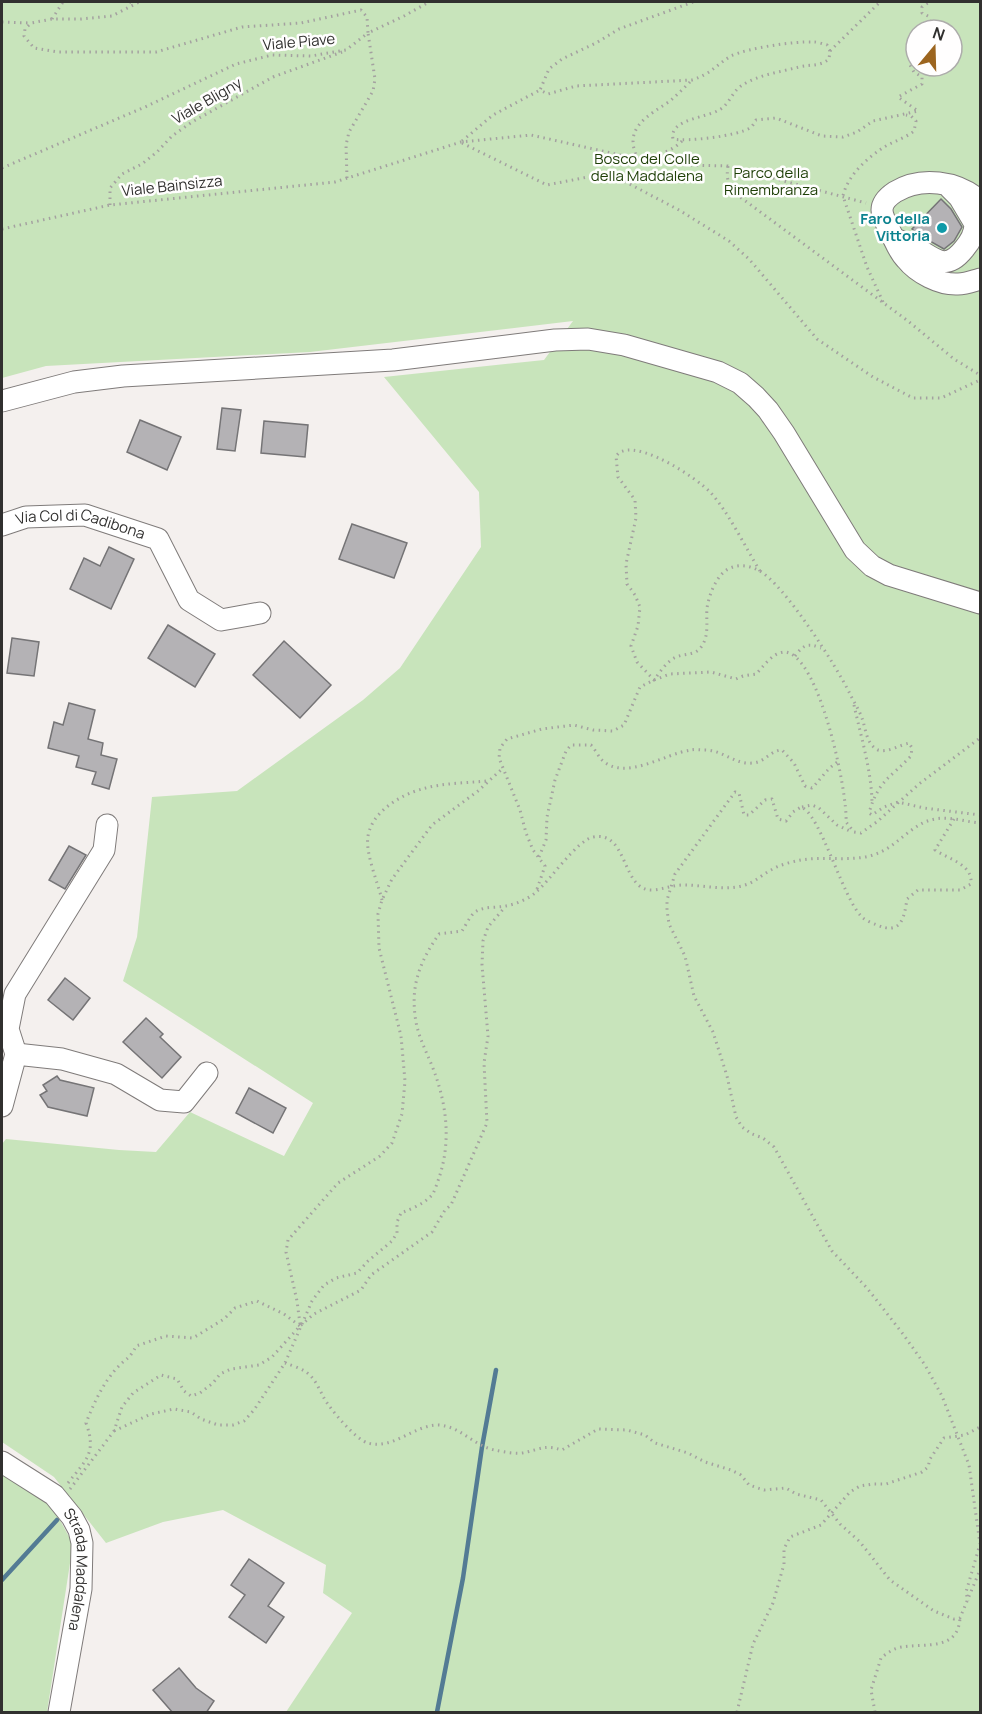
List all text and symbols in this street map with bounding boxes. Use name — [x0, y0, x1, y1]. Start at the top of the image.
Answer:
north arrow — [904, 18, 964, 78]
text: N — [930, 22, 948, 46]
street label: Viale Piave — [262, 28, 336, 55]
street label: Viale Bligny — [168, 72, 246, 129]
park label: Bosco del Colle della Maddalena — [591, 148, 703, 186]
park label: Parco della Rimembranza — [724, 162, 818, 200]
street label: Viale Bainsizza — [121, 170, 223, 201]
place label: Faro della Vittoria — [860, 208, 930, 246]
marker: Faro della Vittoria — [935, 221, 949, 235]
street label: Via Col di Cadibona — [13, 503, 148, 544]
street label: Strada Maddalena — [59, 1503, 93, 1633]

